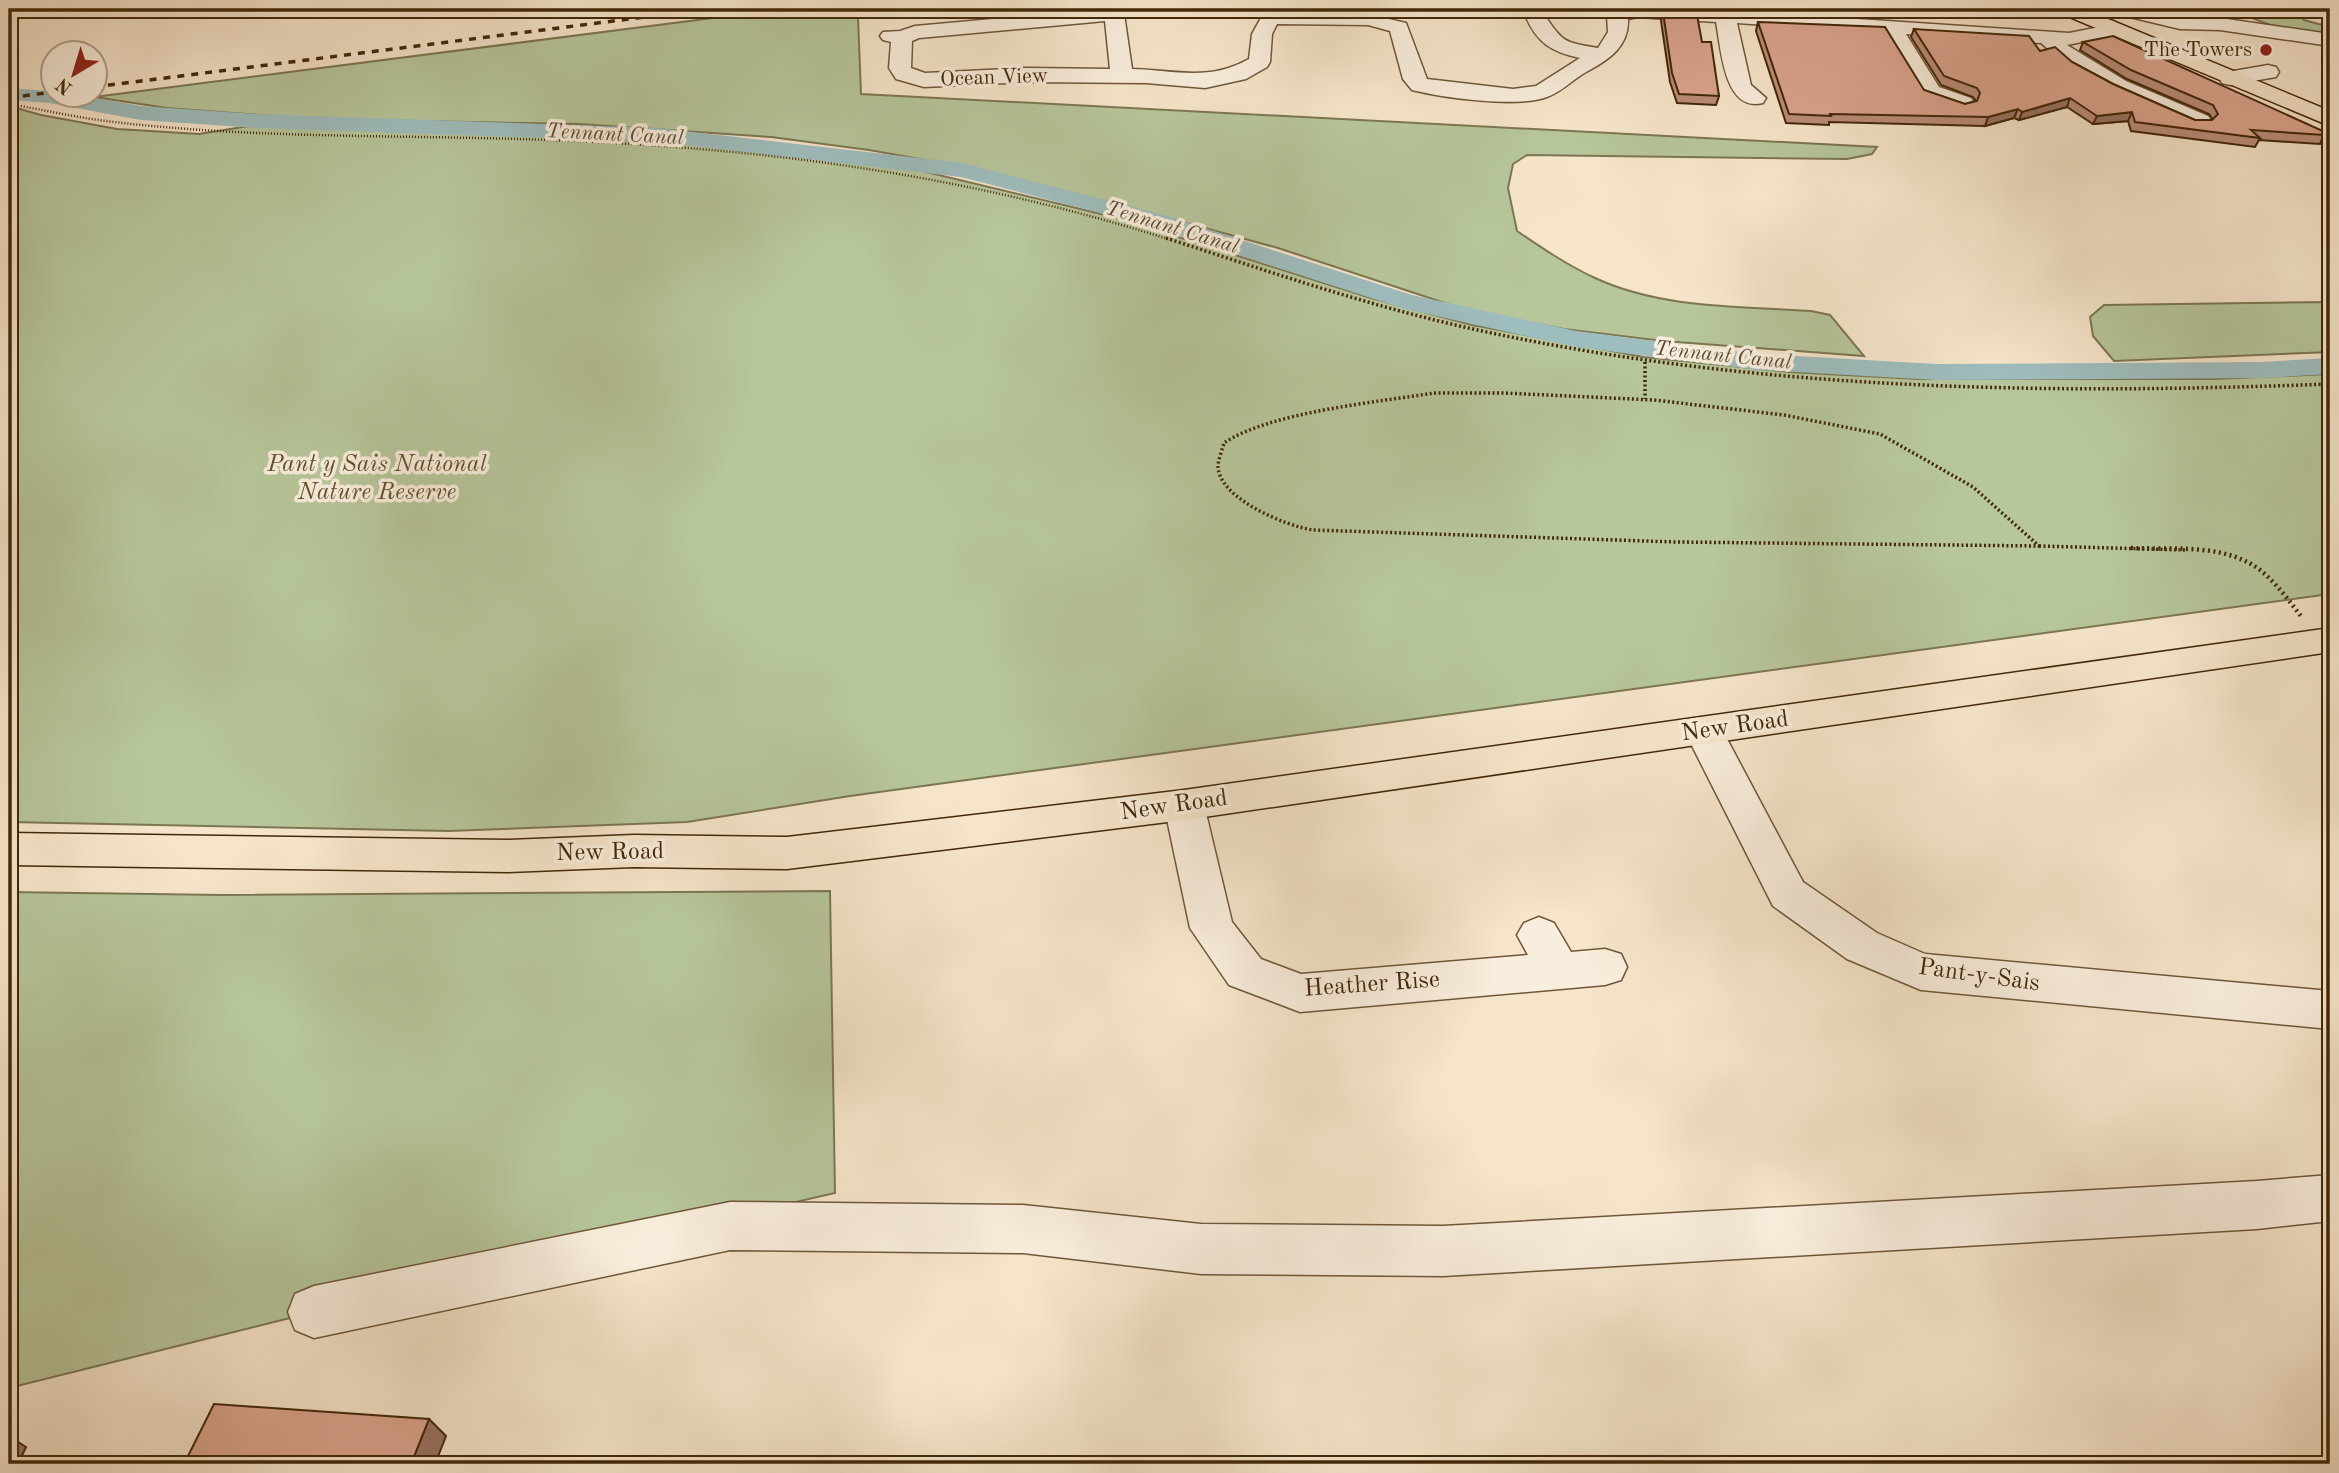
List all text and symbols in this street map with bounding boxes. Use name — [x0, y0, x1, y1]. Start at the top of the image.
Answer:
north arrow — [38, 38, 108, 108]
place label: The Towers — [2144, 40, 2252, 61]
marker: The Towers — [2258, 42, 2274, 58]
street label: Ocean View — [940, 66, 1048, 90]
text: N — [53, 73, 77, 97]
water label: Tennant Canal — [546, 121, 684, 149]
water label: Tennant Canal — [1103, 198, 1241, 258]
water label: Tennant Canal — [1653, 338, 1793, 374]
park label: Pant y Sais National Nature Reserve — [266, 453, 487, 505]
street label: New Road — [1680, 708, 1790, 746]
street label: New Road — [1119, 787, 1229, 825]
street label: New Road — [556, 840, 664, 866]
street label: Pant-y-Sais — [1917, 956, 2041, 996]
street label: Heather Rise — [1303, 968, 1441, 1002]

